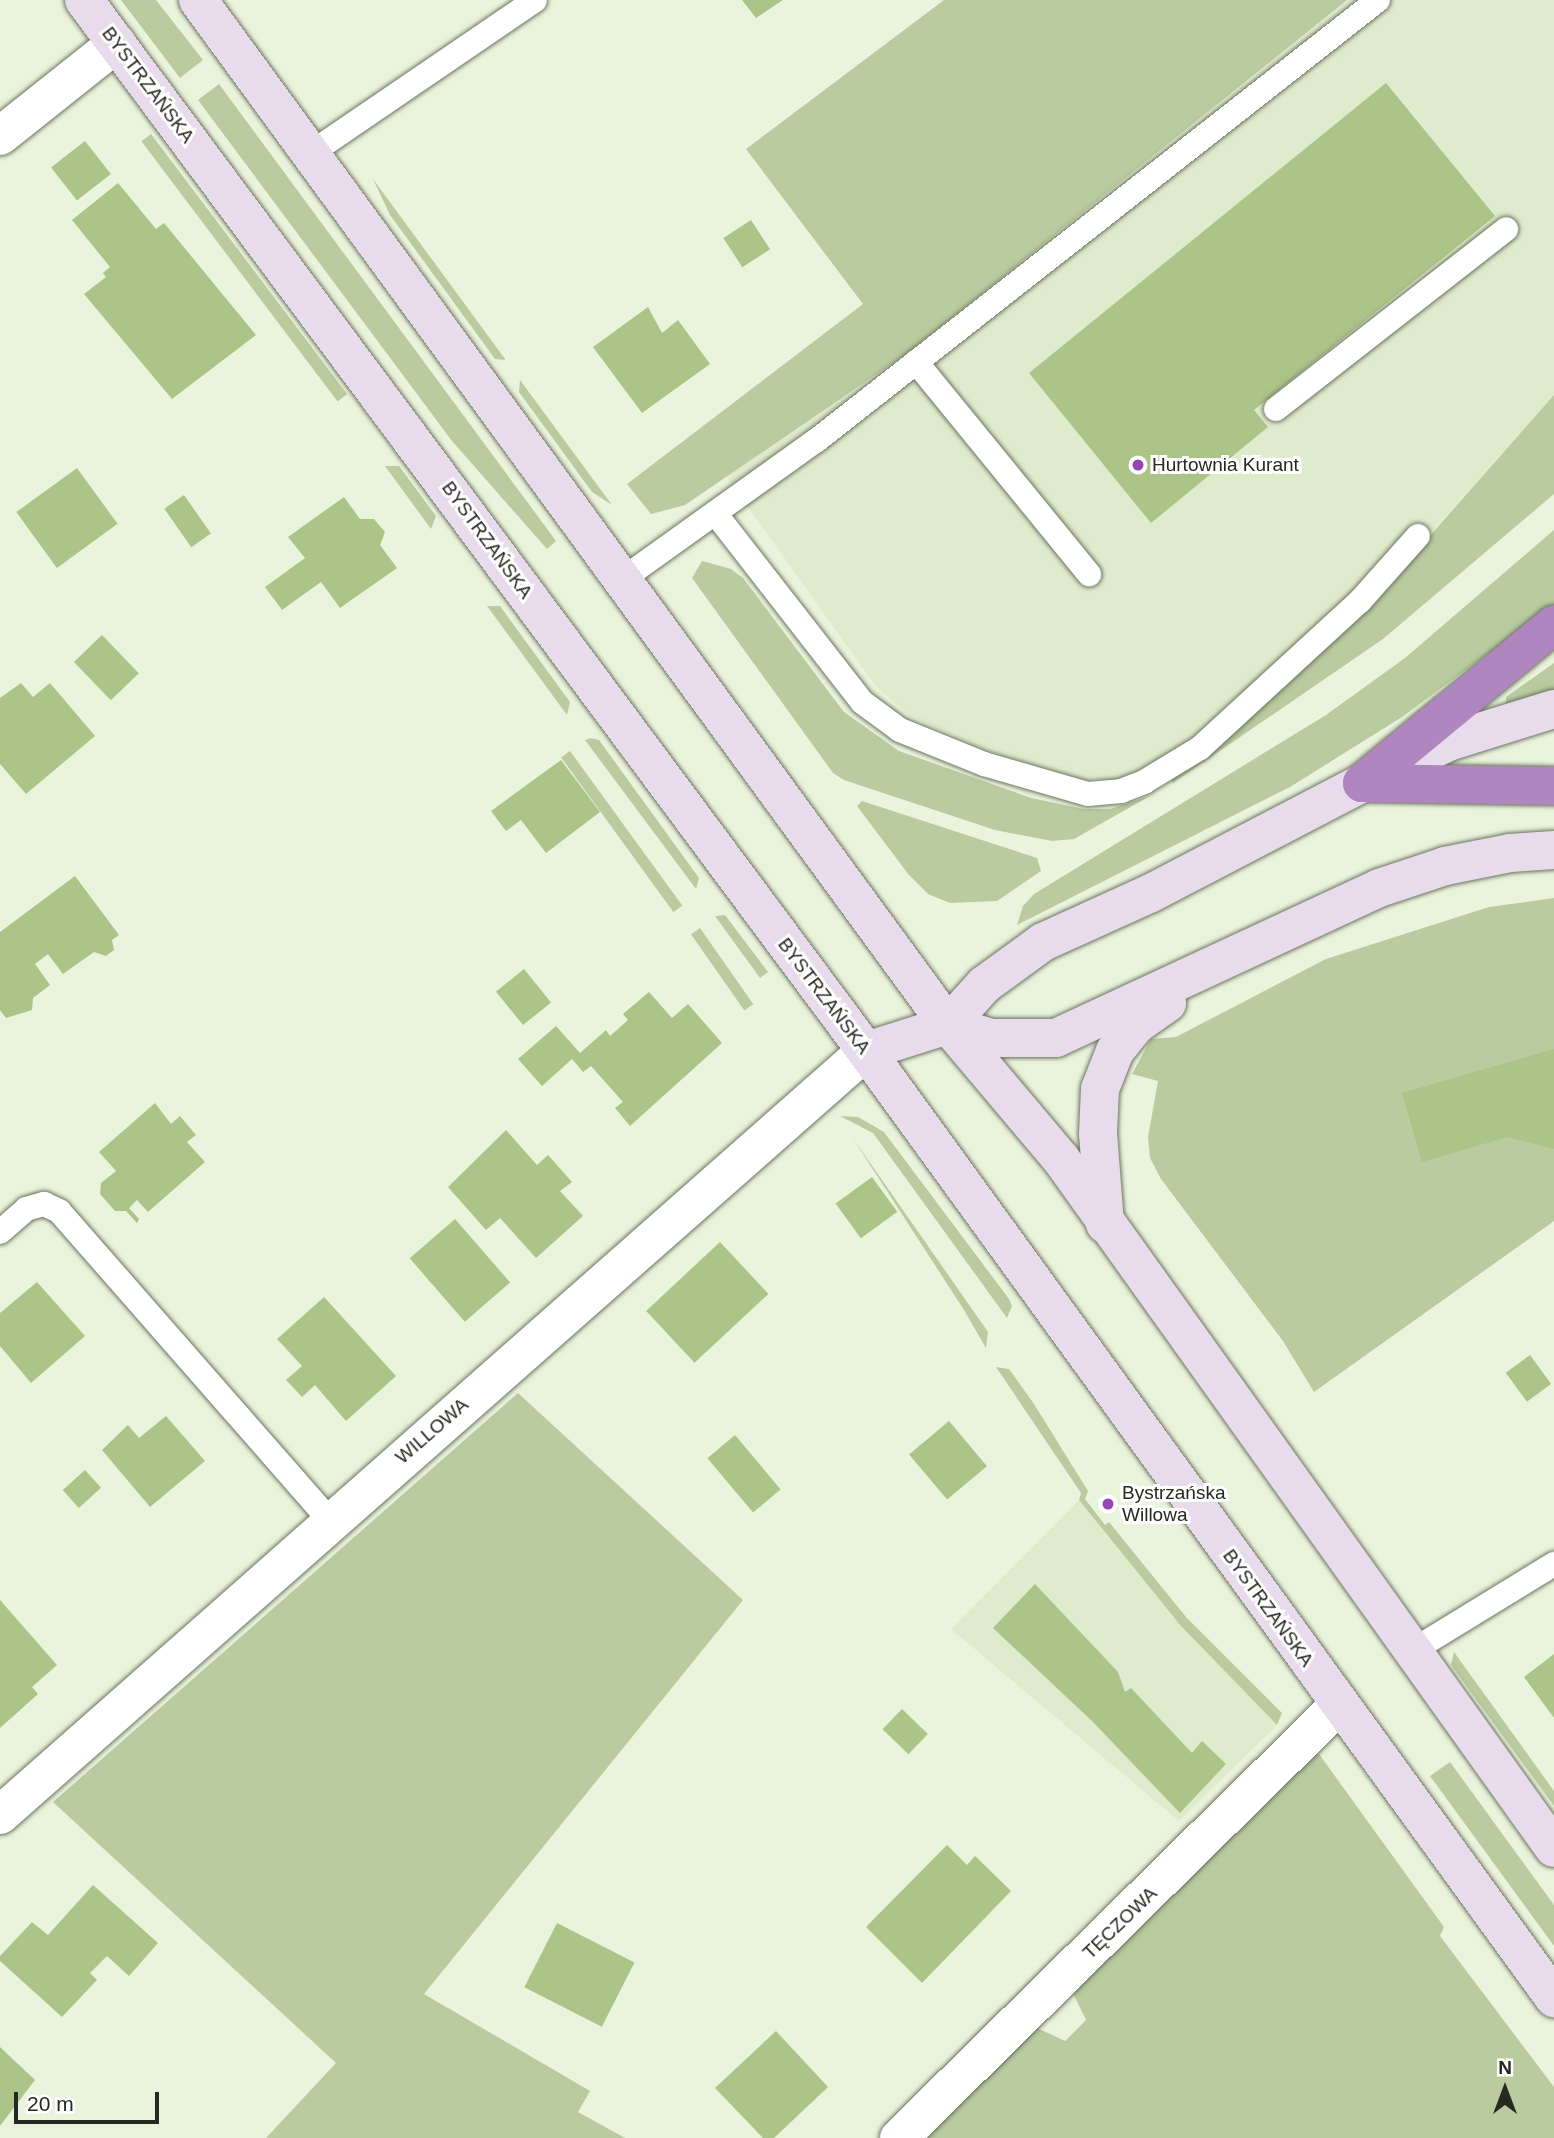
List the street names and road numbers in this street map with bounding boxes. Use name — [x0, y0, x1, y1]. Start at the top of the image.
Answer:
street label: BYSTRZAŃSKA — [97, 22, 199, 148]
street label: BYSTRZAŃSKA — [437, 477, 537, 603]
street label: BYSTRZAŃSKA — [773, 933, 875, 1059]
street label: WILLOWA — [391, 1393, 473, 1469]
street label: BYSTRZAŃSKA — [1218, 1545, 1318, 1671]
street label: TĘCZOWA — [1078, 1882, 1162, 1964]

